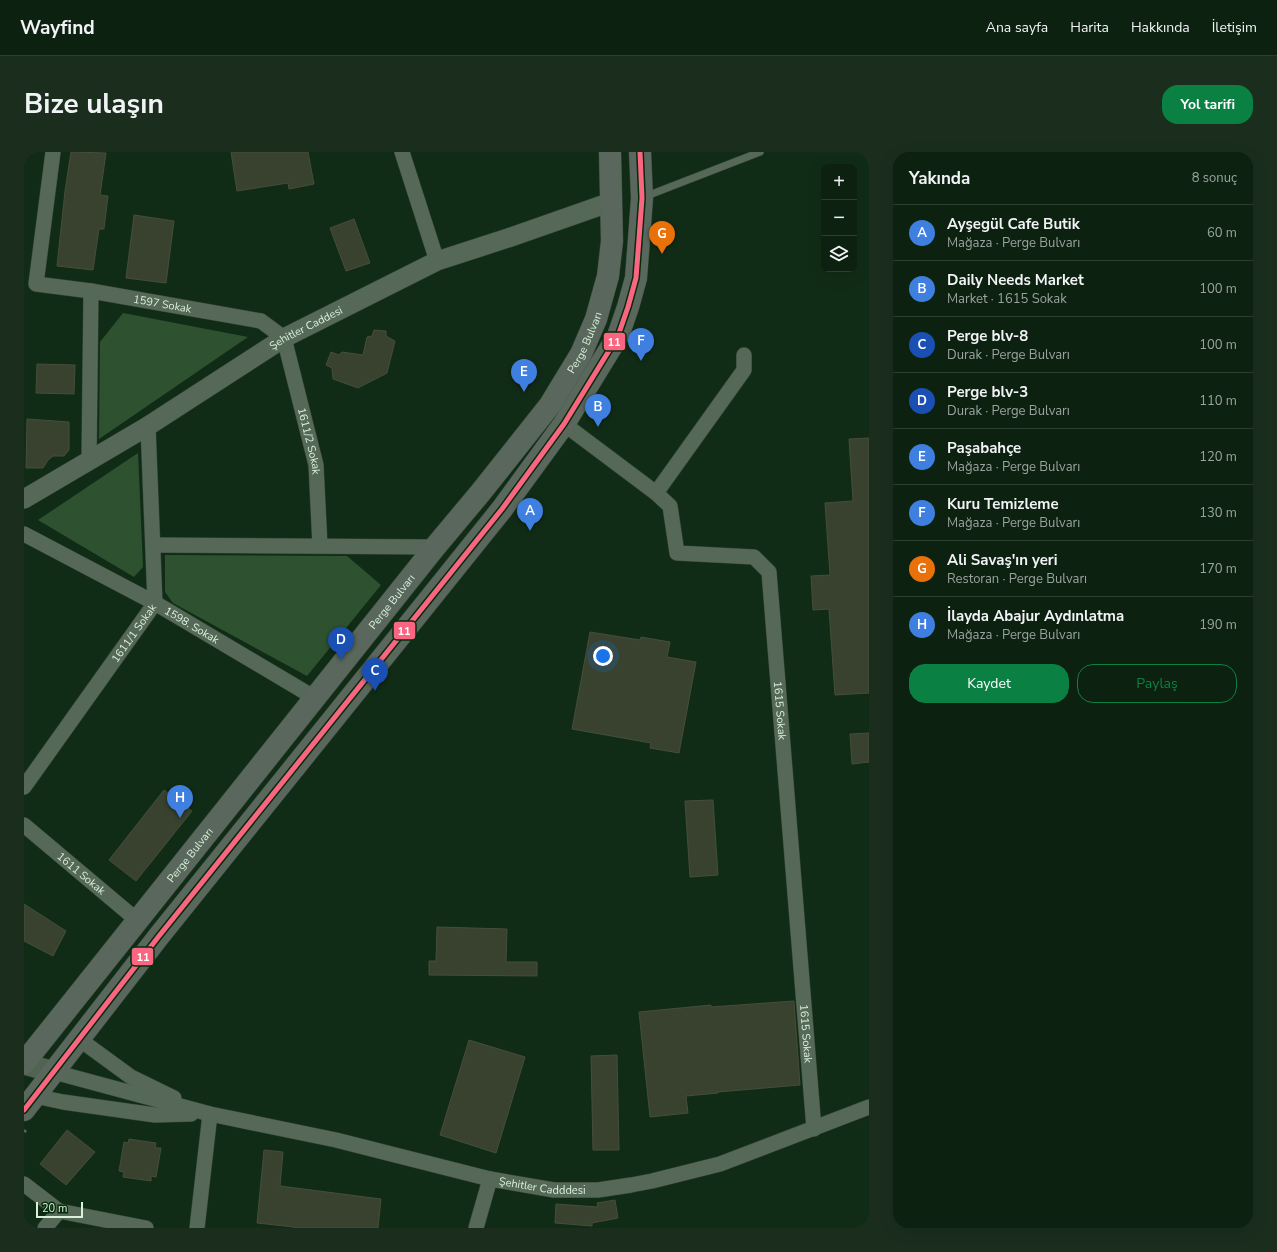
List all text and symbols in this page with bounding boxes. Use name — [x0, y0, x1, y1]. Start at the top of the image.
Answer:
text: Wayfind — [20, 15, 95, 41]
text: Ana sayfa — [986, 18, 1048, 37]
text: Harita — [1070, 18, 1109, 37]
text: Hakkında — [1131, 18, 1190, 37]
text: İletişim — [1212, 18, 1257, 37]
text: Bize ulaşın — [24, 85, 164, 123]
button: Yol tarifi — [1162, 85, 1253, 124]
map controls — [821, 164, 857, 272]
button: + — [821, 164, 857, 200]
text: Yakında — [909, 167, 970, 190]
text: 8 sonuç — [1192, 169, 1237, 187]
button: − — [821, 200, 857, 236]
text: Ayşegül Cafe Butik — [947, 214, 1080, 234]
pin: G — [649, 221, 675, 254]
text: A — [917, 224, 927, 242]
text: 60 m — [1207, 224, 1237, 242]
text: Mağaza · Perge Bulvarı — [947, 234, 1080, 252]
button: layers — [821, 236, 857, 272]
text: Daily Needs Market — [947, 270, 1084, 290]
text: B — [918, 280, 926, 298]
text: 100 m — [1199, 280, 1237, 298]
text: Market · 1615 Sokak — [947, 290, 1067, 308]
street label: 1597 Sokak — [132, 291, 193, 316]
street label: Şehitler Caddesi — [266, 302, 345, 353]
street label: Perge Bulvarı — [564, 310, 605, 376]
text: Perge blv-8 — [947, 326, 1028, 346]
pin: F — [628, 328, 654, 361]
line badge: 11 — [603, 332, 626, 351]
text: 11 — [607, 335, 621, 350]
text: C — [918, 336, 926, 354]
text: 100 m — [1199, 336, 1237, 354]
text: Durak · Perge Bulvarı — [947, 346, 1070, 364]
pin: E — [511, 359, 537, 392]
text: Perge blv-3 — [947, 382, 1028, 402]
text: D — [917, 392, 927, 410]
text: 110 m — [1199, 392, 1237, 410]
pin: B — [585, 394, 611, 427]
text: Durak · Perge Bulvarı — [947, 402, 1070, 420]
street label: 1611/2 Sokak — [294, 406, 324, 475]
text: Paşabahçe — [947, 438, 1021, 458]
text: E — [918, 448, 926, 466]
text: 120 m — [1199, 448, 1237, 466]
text: Mağaza · Perge Bulvarı — [947, 458, 1080, 476]
text: Kuru Temizleme — [947, 494, 1059, 514]
pin: A — [517, 498, 543, 531]
text: F — [918, 504, 926, 522]
text: 130 m — [1199, 504, 1237, 522]
text: Mağaza · Perge Bulvarı — [947, 514, 1080, 532]
text: Ali Savaş'ın yeri — [947, 550, 1058, 570]
text: G — [917, 560, 927, 578]
text: 170 m — [1199, 560, 1237, 578]
text: Restoran · Perge Bulvarı — [947, 570, 1087, 588]
street label: Perge Bulvarı — [365, 571, 418, 632]
street label: 1611/1 Sokak — [108, 600, 160, 665]
street label: 1598. Sokak — [162, 603, 223, 647]
text: İlayda Abajur Aydınlatma — [947, 606, 1124, 626]
text: H — [917, 616, 927, 634]
text: 190 m — [1199, 616, 1237, 634]
line badge: 11 — [393, 621, 416, 640]
text: 11 — [397, 624, 411, 639]
text: Mağaza · Perge Bulvarı — [947, 626, 1080, 644]
pin: D — [328, 627, 354, 660]
your location — [593, 646, 613, 666]
pin: C — [362, 658, 388, 691]
button: Kaydet — [909, 664, 1069, 703]
button: Paylaş — [1077, 664, 1237, 703]
street label: 1615 Sokak — [770, 681, 790, 741]
pin: H — [167, 785, 193, 818]
street label: Perge Bulvarı — [163, 824, 216, 886]
street label: 1611 Sokak — [54, 849, 109, 898]
line badge: 11 — [131, 947, 154, 966]
text: 11 — [136, 950, 150, 965]
street label: 1615 Sokak — [796, 1004, 816, 1064]
street label: Şehitler Cadddesi — [498, 1173, 586, 1198]
scale bar — [36, 1200, 83, 1219]
text: 20 m — [42, 1201, 67, 1216]

